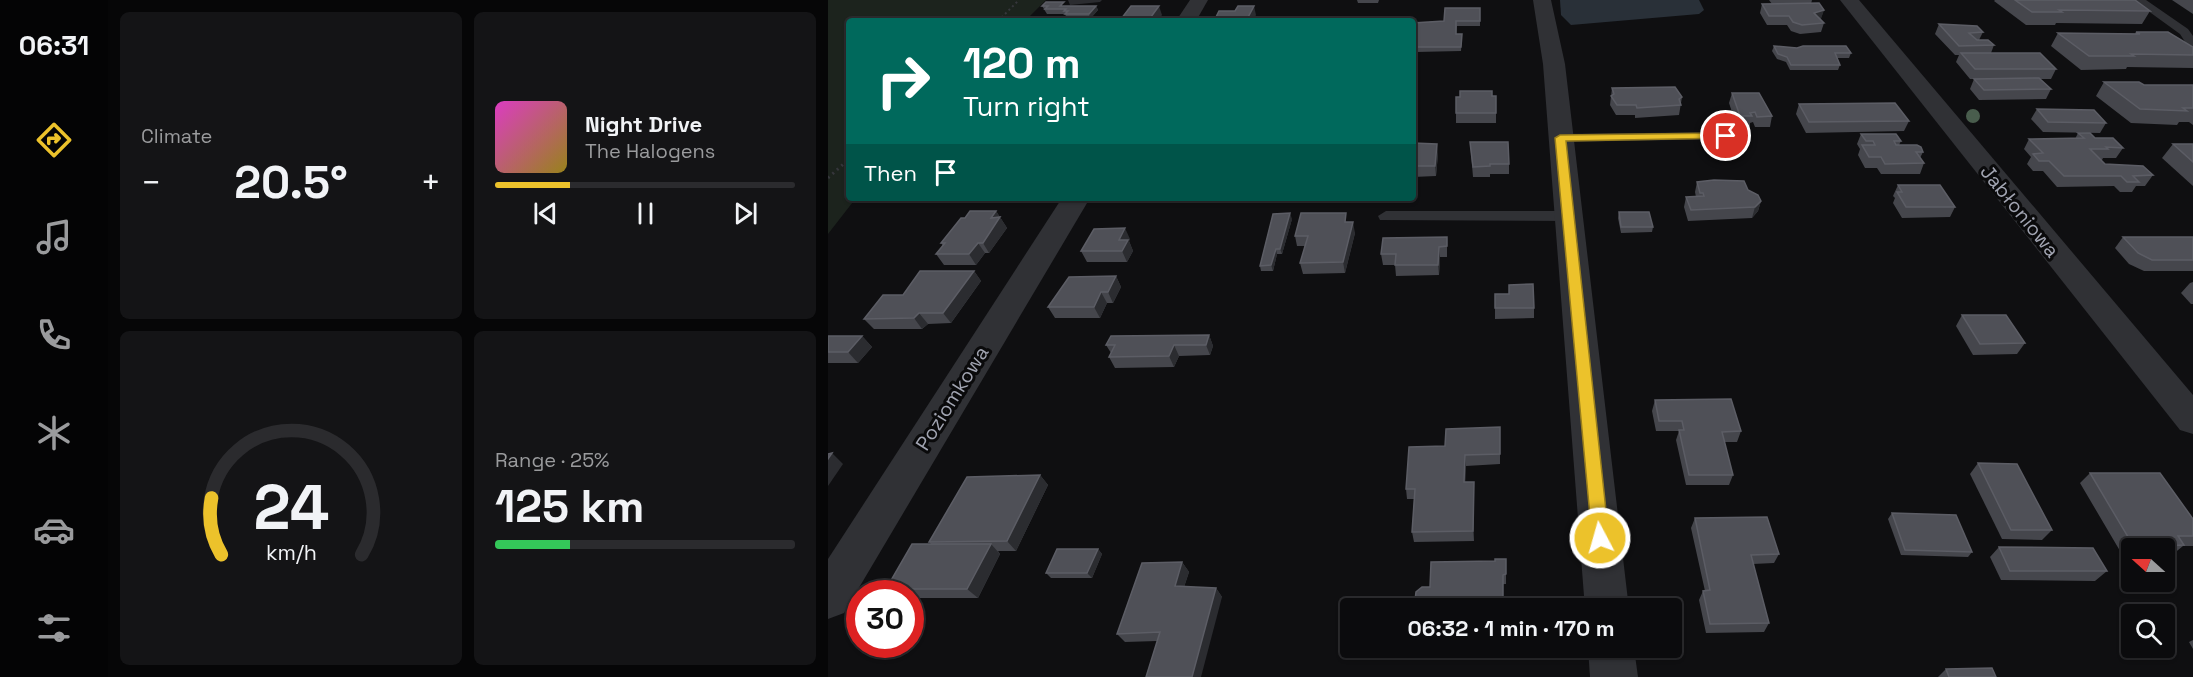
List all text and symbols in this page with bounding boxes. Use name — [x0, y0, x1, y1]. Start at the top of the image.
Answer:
text: 06:31 — [19, 28, 89, 63]
text: 120 m — [963, 37, 1081, 90]
icon: right — [864, 42, 942, 120]
text: Turn right — [963, 89, 1090, 124]
text: Night Drive — [585, 110, 702, 138]
pin — [1700, 110, 1751, 161]
icon: directions — [33, 119, 75, 161]
icon: arrive — [1709, 119, 1742, 152]
text: Climate — [141, 123, 212, 149]
text: The Halogens — [585, 138, 715, 164]
text: 20.5° — [234, 154, 348, 211]
icon: arrive — [929, 156, 962, 189]
text: Then — [864, 159, 917, 187]
street label: Jabłoniowa — [1975, 159, 2065, 263]
text: − — [141, 162, 161, 204]
text: + — [421, 162, 441, 204]
icon: previous — [529, 197, 562, 230]
icon: pause — [629, 197, 662, 230]
icon: next — [729, 197, 762, 230]
icon: music — [33, 216, 75, 258]
icon: phone — [33, 314, 75, 356]
street label: Poziomkowa — [910, 341, 994, 455]
icon: climate — [33, 412, 75, 454]
text: Range · 25% — [495, 447, 610, 473]
text: 24 — [253, 468, 329, 547]
text: 125 km — [495, 478, 644, 535]
position arrow — [1568, 506, 1632, 570]
icon: car — [33, 509, 75, 551]
north arrow — [2121, 538, 2175, 592]
map controls — [2121, 538, 2175, 658]
text: km/h — [265, 539, 317, 566]
speed limit sign: 30 — [846, 580, 924, 658]
button: search — [2121, 604, 2175, 658]
icon: filters — [33, 607, 75, 649]
text: 06:32 · 1 min · 170 m — [1407, 614, 1615, 642]

